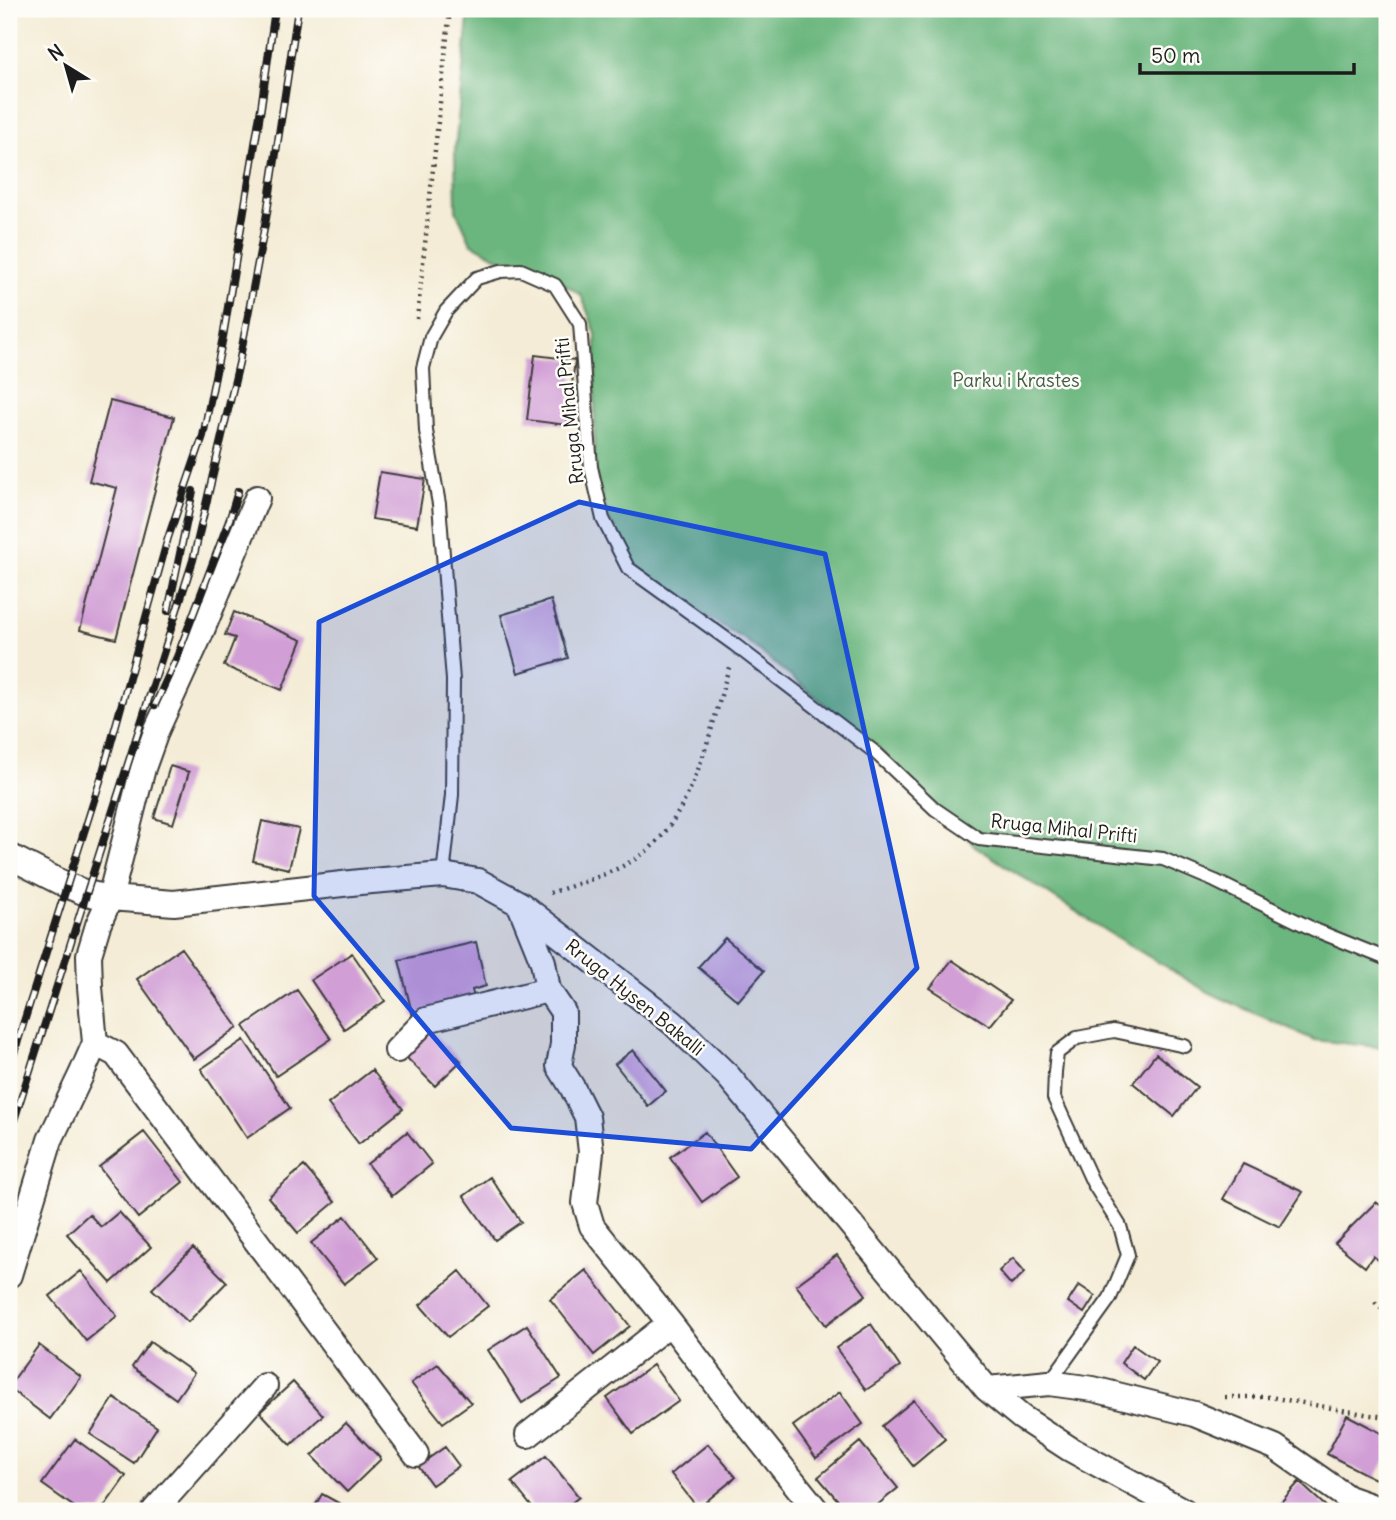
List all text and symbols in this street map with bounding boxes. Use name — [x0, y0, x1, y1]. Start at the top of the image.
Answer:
north arrow — [32, 32, 102, 102]
scale bar — [1140, 32, 1354, 76]
text: N — [43, 39, 68, 66]
text: 50 m — [1151, 42, 1200, 69]
street label: Rruga Mihal Prifti — [549, 336, 589, 486]
park label: Parku i Krastes — [952, 368, 1080, 392]
street label: Rruga Mihal Prifti — [989, 808, 1139, 848]
street label: Rruga Hysen Bakalli — [561, 934, 709, 1060]

